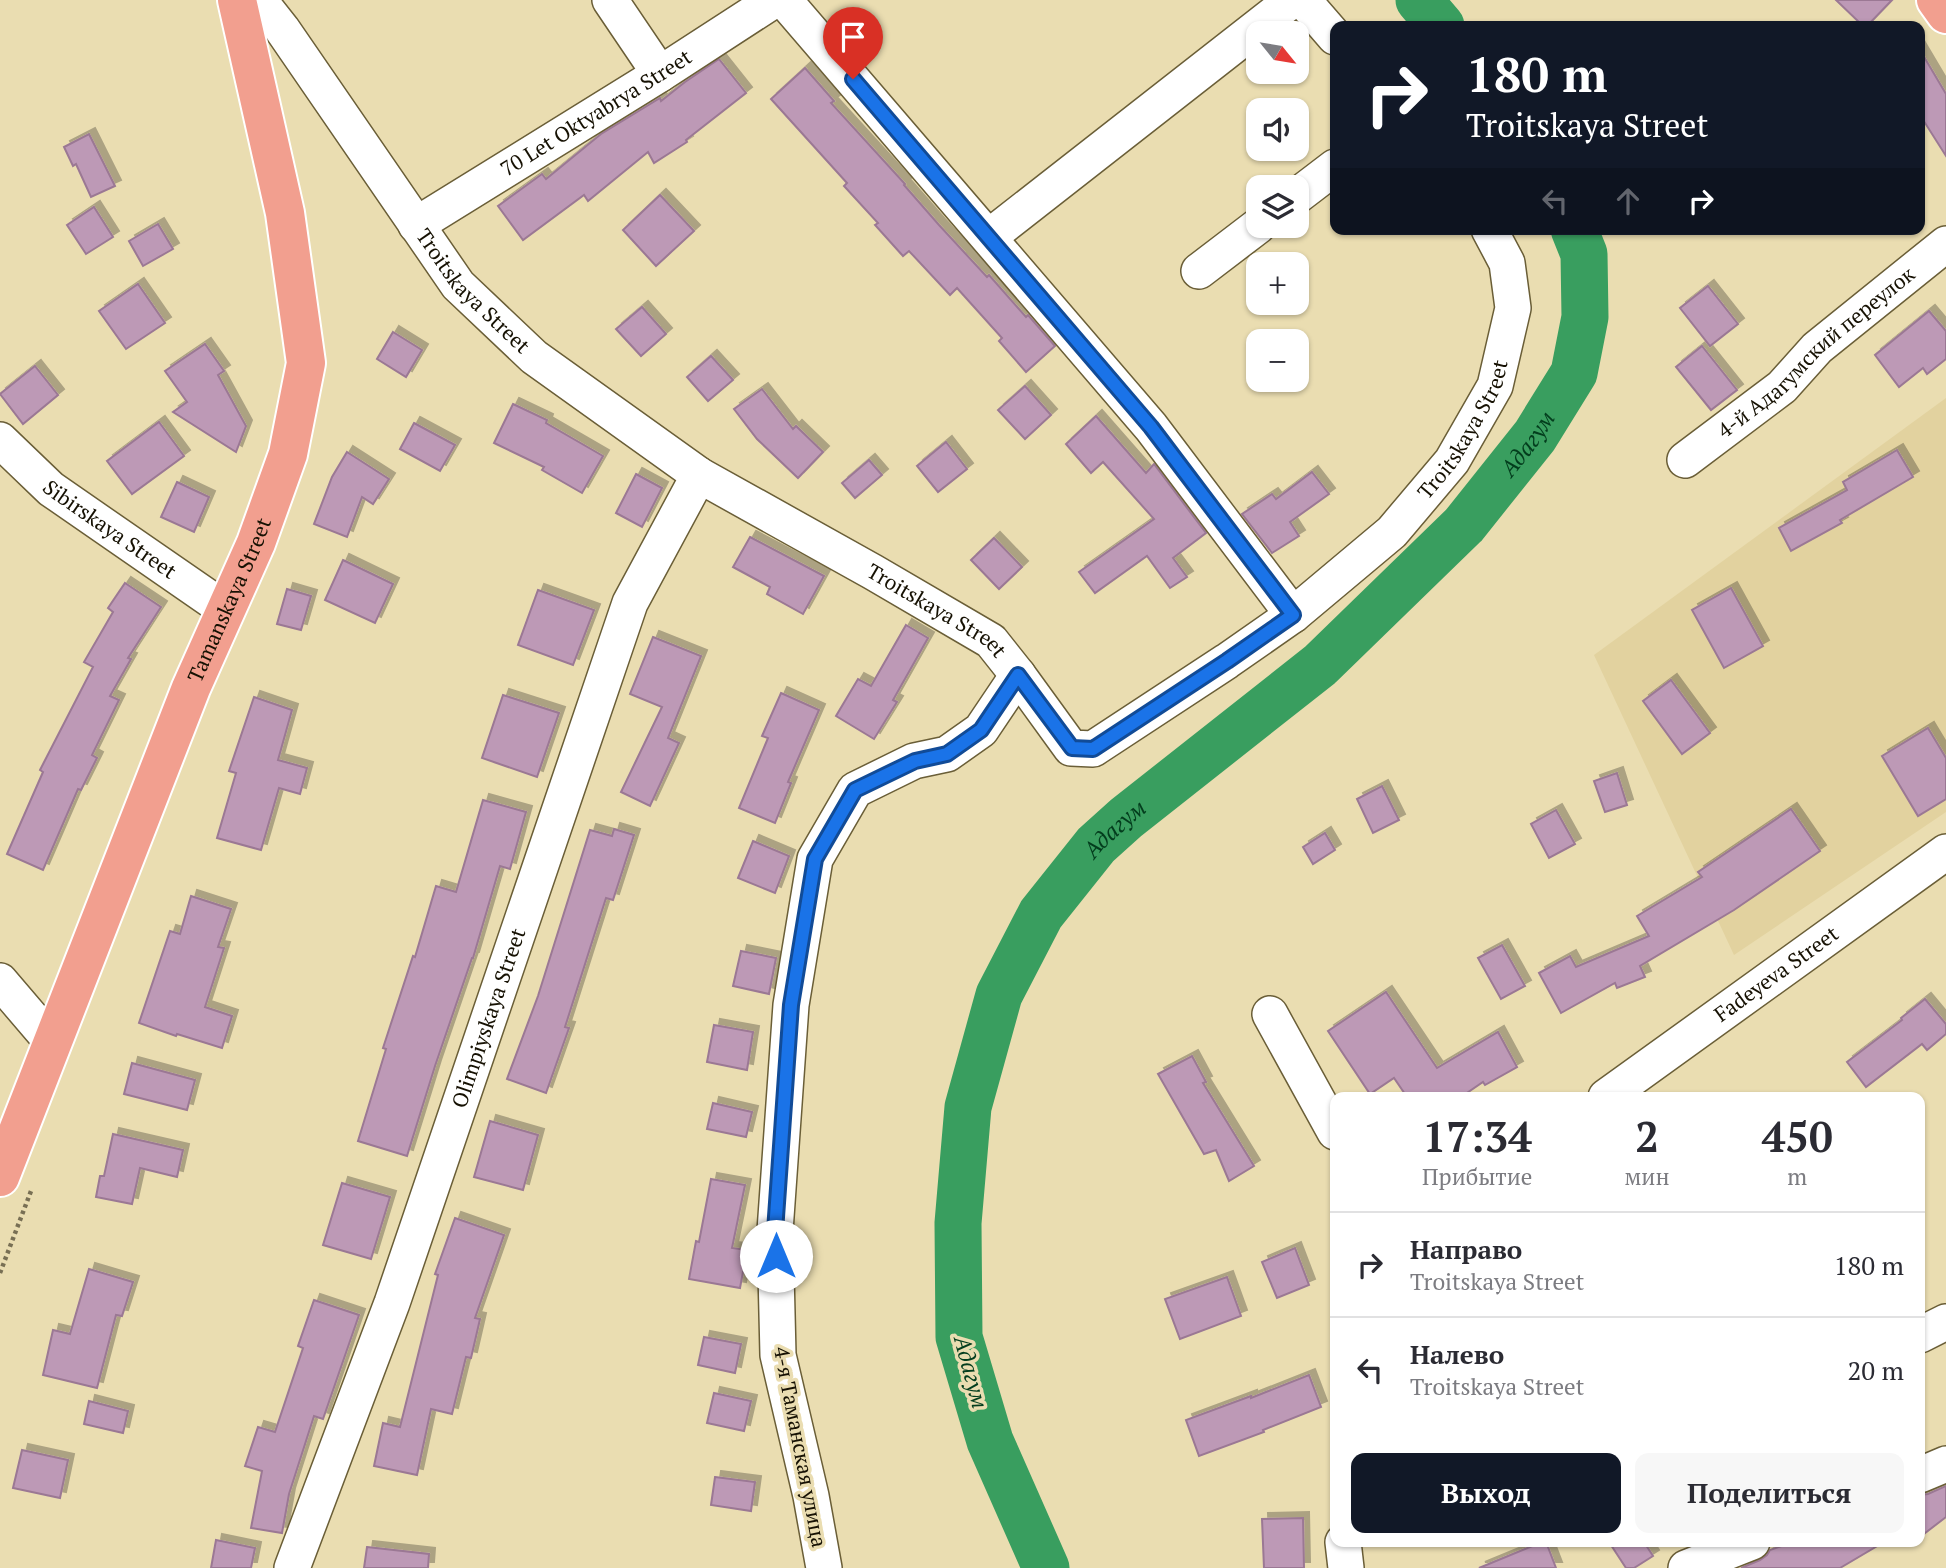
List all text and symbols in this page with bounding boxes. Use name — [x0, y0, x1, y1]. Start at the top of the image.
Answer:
pin — [823, 7, 883, 79]
icon: arrive — [834, 18, 872, 56]
north arrow — [1246, 21, 1309, 84]
map controls — [1246, 21, 1309, 392]
text: 180 m — [1466, 41, 1608, 106]
street label: 70 Let Oktyabrya Street — [495, 42, 697, 182]
icon: right — [1351, 49, 1442, 140]
button: sound — [1246, 98, 1309, 161]
text: Troitskaya Street — [1466, 104, 1708, 146]
button: layers — [1246, 175, 1309, 238]
icon: left — [1536, 182, 1574, 220]
icon: ahead — [1609, 182, 1647, 220]
icon: right — [1682, 182, 1720, 220]
street label: Troitskaya Street — [410, 223, 537, 359]
button: + — [1246, 252, 1309, 315]
street label: 4-й Адагумский переулок — [1711, 259, 1921, 444]
button: − — [1246, 329, 1309, 392]
street label: Troitskaya Street — [1411, 357, 1514, 505]
water label: Адагум — [1491, 405, 1562, 484]
street label: Sibirskaya Street — [37, 473, 183, 585]
street label: Tamanskaya Street — [180, 514, 277, 687]
street label: Troitskaya Street — [862, 557, 1014, 663]
water label: Адагум — [1074, 792, 1152, 866]
street label: Fadeyeva Street — [1708, 919, 1844, 1028]
street label: Olimpiyskaya Street — [444, 924, 531, 1111]
text: 17:34 — [1423, 1108, 1532, 1164]
text: 2 — [1635, 1108, 1659, 1164]
text: 450 — [1762, 1108, 1833, 1164]
text: Прибытие — [1422, 1161, 1532, 1192]
text: мин — [1624, 1161, 1670, 1192]
text: m — [1787, 1161, 1807, 1192]
position arrow — [739, 1219, 813, 1293]
text: Направо — [1410, 1232, 1522, 1266]
icon: right — [1351, 1246, 1389, 1284]
text: 180 m — [1834, 1248, 1904, 1282]
text: Troitskaya Street — [1410, 1266, 1584, 1297]
water label: Адагум — [946, 1330, 996, 1412]
text: Налево — [1410, 1337, 1504, 1371]
street label: 4-я Таманская улица — [768, 1344, 834, 1550]
icon: left — [1351, 1351, 1389, 1389]
text: 20 m — [1848, 1353, 1904, 1387]
text: Troitskaya Street — [1410, 1371, 1584, 1402]
button: Выход — [1351, 1453, 1621, 1533]
button: Поделиться — [1635, 1453, 1904, 1533]

